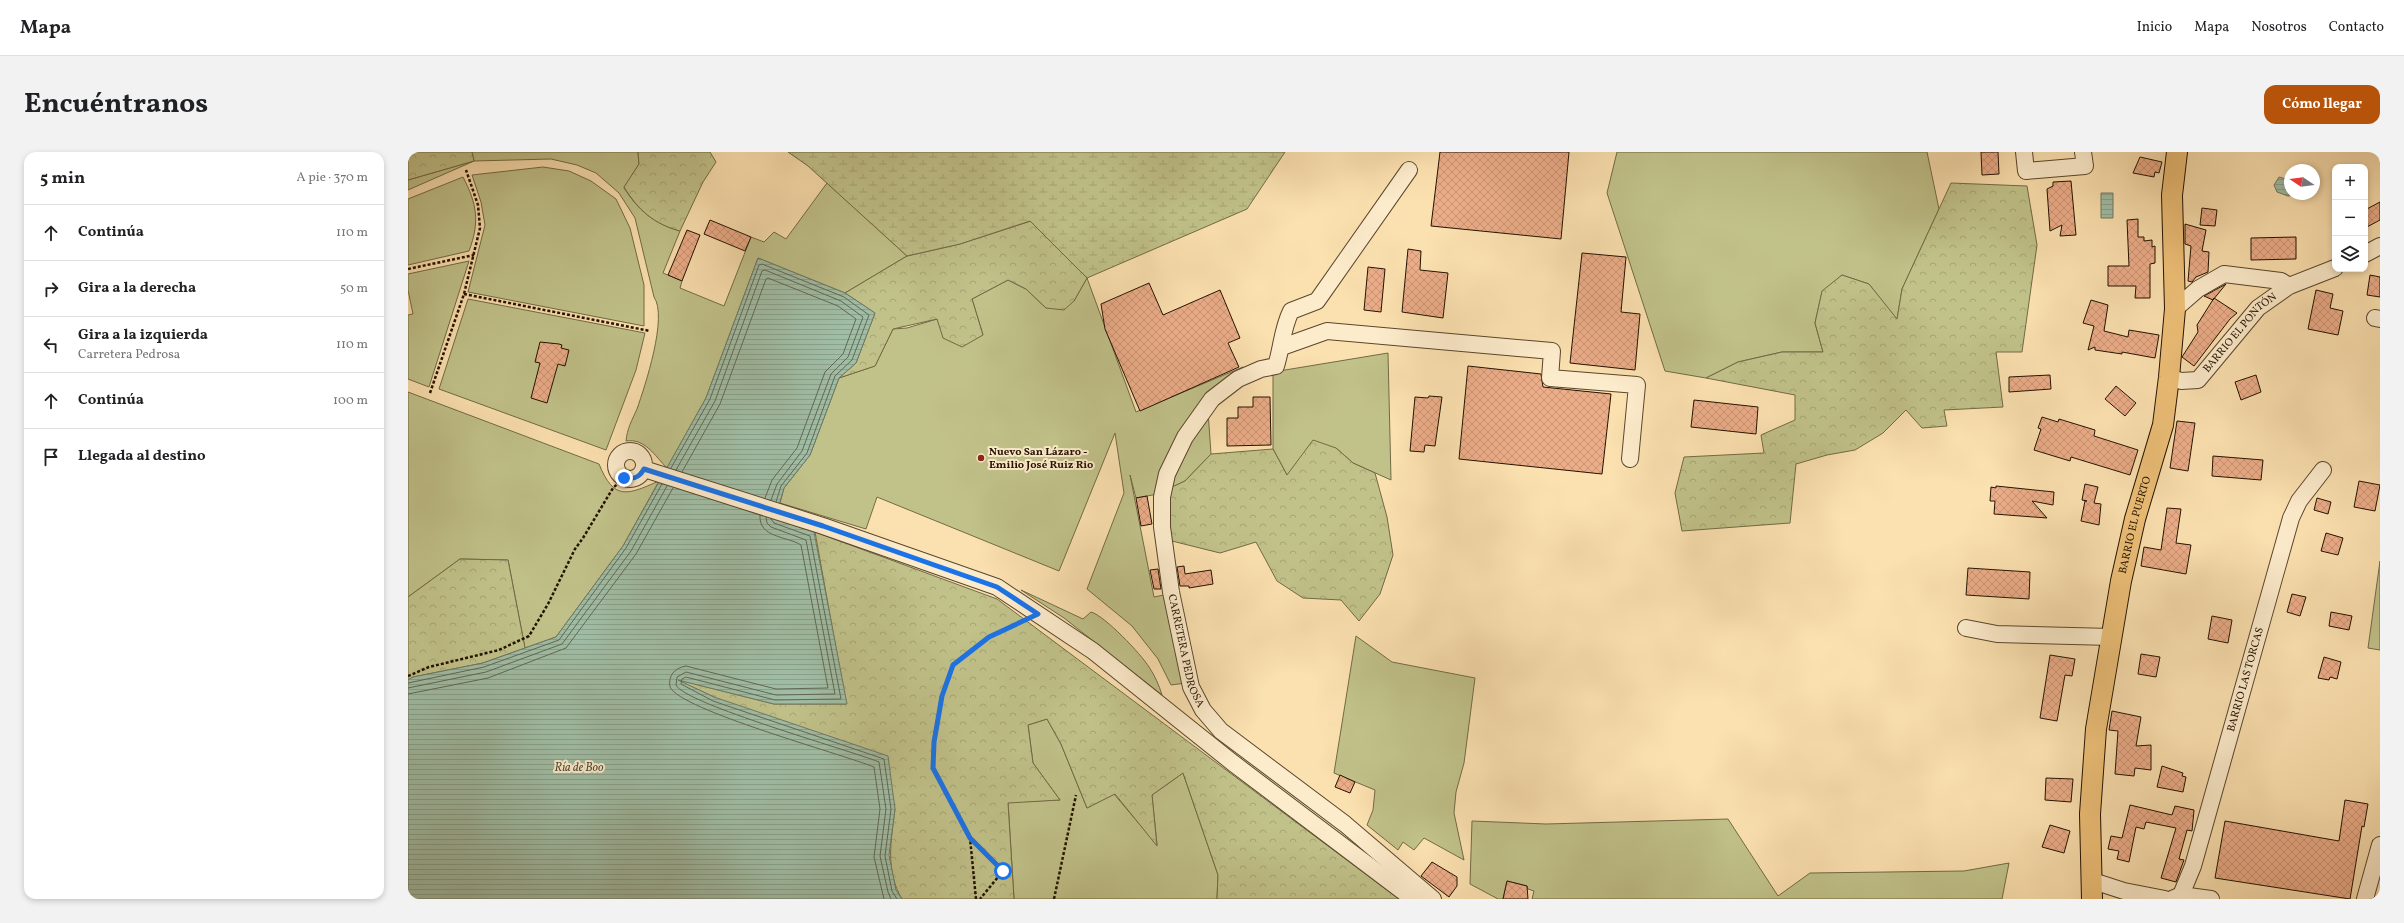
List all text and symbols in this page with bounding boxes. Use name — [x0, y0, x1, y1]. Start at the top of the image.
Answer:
text: Mapa — [20, 15, 71, 41]
text: Inicio — [2137, 18, 2172, 37]
text: Mapa — [2194, 18, 2229, 37]
text: Nosotros — [2251, 18, 2307, 37]
text: Contacto — [2329, 18, 2384, 37]
text: Encuéntranos — [24, 85, 208, 124]
button: Cómo llegar — [2264, 85, 2380, 124]
north arrow — [2284, 164, 2320, 200]
map controls — [2332, 164, 2368, 272]
button: + — [2332, 164, 2368, 200]
text: 5 min — [40, 167, 85, 190]
text: A pie · 370 m — [297, 169, 368, 187]
button: − — [2332, 200, 2368, 236]
icon: ahead — [40, 222, 62, 244]
text: Continúa — [78, 222, 144, 243]
text: 110 m — [336, 224, 368, 242]
button: layers — [2332, 236, 2368, 272]
icon: right — [40, 278, 62, 300]
text: Gira a la derecha — [78, 278, 196, 299]
text: 50 m — [340, 280, 368, 298]
street label: BARRIO EL PONTÓN — [2200, 289, 2280, 376]
text: Gira a la izquierda — [78, 325, 208, 346]
icon: left — [40, 334, 62, 356]
text: 110 m — [336, 336, 368, 354]
text: Carretera Pedrosa — [78, 346, 180, 364]
icon: ahead — [40, 390, 62, 412]
text: Continúa — [78, 390, 144, 411]
text: 100 m — [333, 392, 368, 410]
place label: Nuevo San Lázaro - Emilio José Ruiz Rio — [989, 445, 1093, 473]
icon: arrive — [40, 446, 62, 468]
text: Llegada al destino — [78, 446, 206, 467]
marker: Nuevo San Lázaro - Emilio José Ruiz Rio — [976, 453, 986, 463]
route end — [615, 469, 633, 487]
street label: BARRIO EL PUERTO — [2115, 475, 2155, 575]
street label: CARRETERA PEDROSA — [1164, 593, 1208, 710]
street label: BARRIO LAS TORCAS — [2224, 625, 2267, 734]
water label: Ría de Boo — [555, 760, 604, 776]
route start — [994, 862, 1012, 880]

